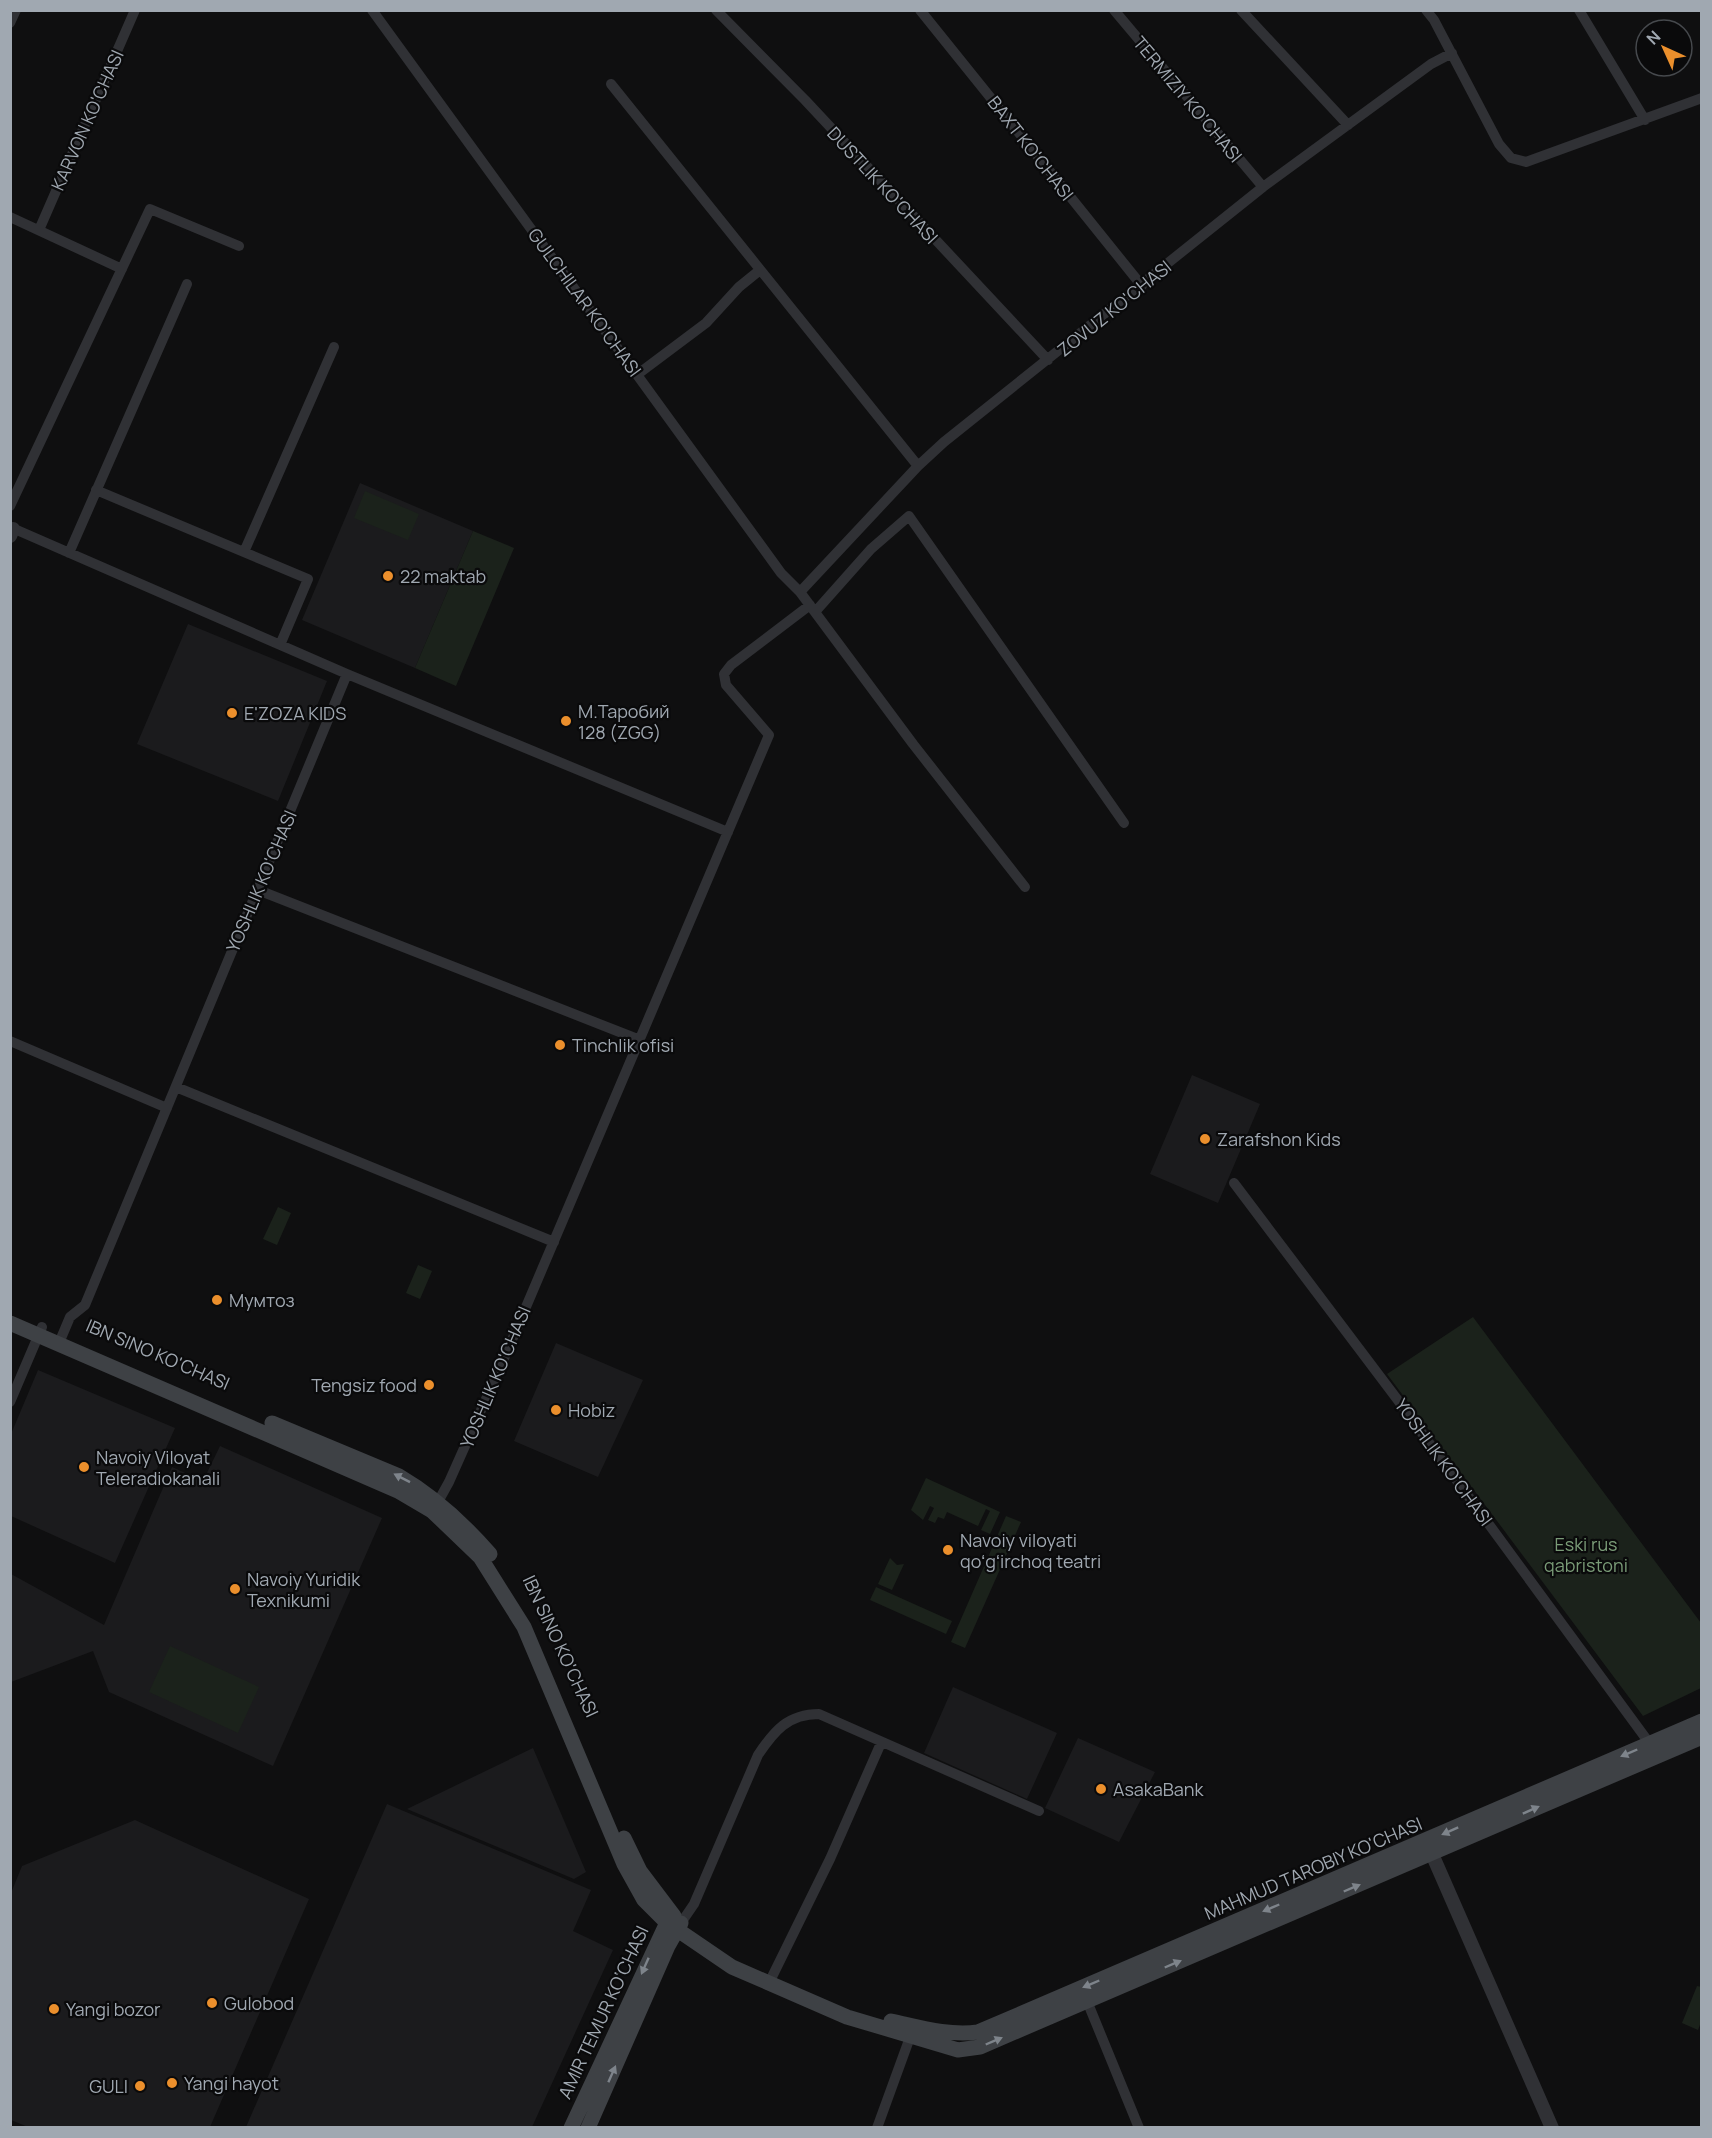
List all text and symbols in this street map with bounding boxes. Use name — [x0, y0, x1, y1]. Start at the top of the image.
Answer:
north arrow — [1634, 18, 1694, 78]
text: N — [1642, 26, 1665, 49]
street label: TERMIZIY KO'CHASI — [1128, 31, 1248, 167]
street label: KARVON KO'CHASI — [45, 46, 129, 194]
street label: BAXT KO'CHASI — [983, 91, 1079, 205]
street label: DUSTLIK KO'CHASI — [822, 121, 944, 249]
street label: GULCHILAR KO'CHASI — [523, 223, 647, 381]
street label: ZOVUZ KO'CHASI — [1052, 255, 1176, 361]
place label: 22 maktab — [400, 564, 486, 588]
marker: 22 maktab — [381, 569, 395, 583]
place label: М.Таробий 128 (ZGG) — [578, 699, 669, 744]
place label: E'ZOZA KIDS — [244, 701, 346, 725]
marker: E'ZOZA KIDS — [225, 706, 239, 720]
marker: М.Таробий 128 (ZGG) — [559, 714, 573, 728]
street label: YOSHLIK KO'CHASI — [220, 807, 302, 955]
place label: Tinchlik ofisi — [572, 1033, 674, 1057]
marker: Tinchlik ofisi — [553, 1038, 567, 1052]
place label: Zarafshon Kids — [1217, 1127, 1341, 1151]
marker: Zarafshon Kids — [1198, 1132, 1212, 1146]
place label: Мумтоз — [229, 1288, 295, 1312]
marker: Мумтоз — [210, 1293, 224, 1307]
street label: YOSHLIK KO'CHASI — [454, 1303, 536, 1451]
street label: IBN SINO KO'CHASI — [82, 1313, 234, 1395]
place label: Tengsiz food — [311, 1373, 417, 1397]
marker: Tengsiz food — [422, 1378, 436, 1392]
street label: YOSHLIK KO'CHASI — [1390, 1394, 1498, 1530]
place label: Hobiz — [568, 1398, 615, 1422]
marker: Hobiz — [549, 1403, 563, 1417]
place label: Navoiy Viloyat Teleradiokanali — [96, 1445, 220, 1490]
marker: Navoiy Viloyat Teleradiokanali — [77, 1460, 91, 1474]
one-way arrow — [393, 1474, 410, 1483]
place label: Navoiy viloyati qoʻgʻirchoq teatri — [960, 1528, 1101, 1573]
park label: Eski rus qabristoni — [1544, 1532, 1628, 1577]
marker: Navoiy viloyati qoʻgʻirchoq teatri — [941, 1543, 955, 1557]
place label: Navoiy Yuridik Texnikumi — [247, 1567, 361, 1612]
street label: IBN SINO KO'CHASI — [518, 1571, 604, 1721]
marker: Navoiy Yuridik Texnikumi — [228, 1582, 242, 1596]
one-way arrow — [1619, 1748, 1637, 1758]
place label: AsakaBank — [1113, 1777, 1205, 1801]
marker: AsakaBank — [1094, 1782, 1108, 1796]
one-way arrow — [1523, 1806, 1540, 1815]
street label: MAHMUD TAROBIY KO'CHASI — [1200, 1811, 1426, 1925]
one-way arrow — [1440, 1826, 1458, 1836]
one-way arrow — [1344, 1883, 1362, 1893]
one-way arrow — [1261, 1903, 1279, 1913]
street label: AMIR TEMUR KO‘CHASI — [552, 1922, 654, 2102]
one-way arrow — [639, 1957, 649, 1975]
one-way arrow — [1164, 1959, 1182, 1968]
one-way arrow — [1083, 1980, 1100, 1989]
place label: Gulobod — [224, 1991, 294, 2015]
marker: Gulobod — [205, 1996, 219, 2010]
place label: Yangi bozor — [66, 1997, 161, 2021]
marker: Yangi bozor — [47, 2002, 61, 2016]
one-way arrow — [985, 2037, 1002, 2046]
one-way arrow — [607, 2065, 617, 2083]
place label: Yangi hayot — [184, 2071, 279, 2095]
place label: GULI — [89, 2074, 128, 2098]
marker: Yangi hayot — [165, 2076, 179, 2090]
marker: GULI — [133, 2079, 147, 2093]

